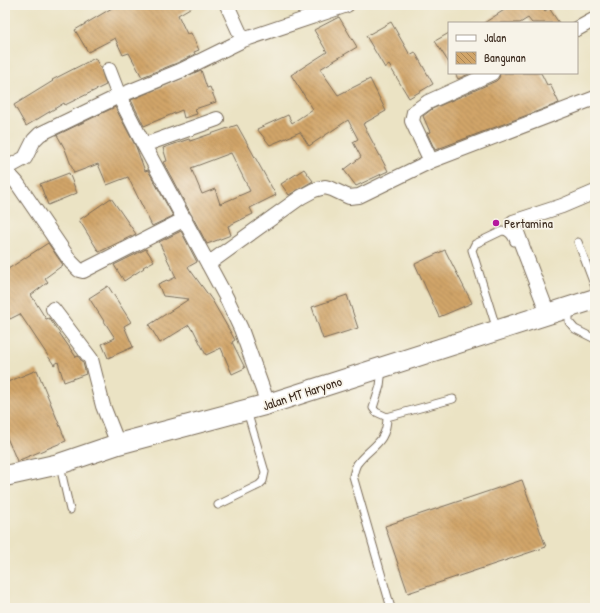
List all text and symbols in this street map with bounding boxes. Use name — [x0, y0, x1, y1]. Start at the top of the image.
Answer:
legend — [448, 22, 578, 74]
text: Jalan — [484, 29, 506, 46]
text: Bangunan — [484, 49, 526, 66]
place label: Pertamina — [504, 214, 553, 232]
marker: Pertamina — [491, 218, 501, 228]
street label: Jalan MT Haryono — [260, 372, 344, 414]

